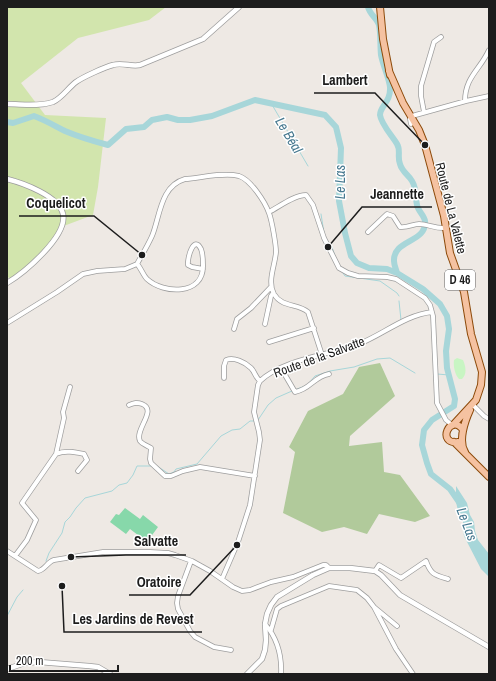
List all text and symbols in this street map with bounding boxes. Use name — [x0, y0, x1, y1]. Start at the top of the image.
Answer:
callout: Lambert — [314, 67, 375, 93]
text: Lambert — [322, 71, 368, 89]
water label: Le Béal — [271, 114, 307, 157]
street label: Route de La Valette — [431, 161, 471, 255]
water label: Le Las — [331, 165, 349, 199]
callout: Jeannette — [362, 181, 432, 207]
text: Jeannette — [370, 185, 424, 203]
callout: Coquelicot — [19, 190, 94, 216]
text: Coquelicot — [26, 194, 86, 212]
road number: D 46 — [445, 270, 475, 290]
street label: Route de la Salvatte — [271, 333, 367, 381]
water label: Le Las — [452, 505, 482, 544]
callout: Salvatte — [126, 529, 186, 555]
text: Salvatte — [134, 532, 178, 550]
callout: Oratoire — [129, 569, 190, 595]
text: Oratoire — [137, 573, 181, 591]
callout: Les Jardins de Revest — [64, 606, 202, 632]
text: Les Jardins de Revest — [72, 610, 194, 628]
scale bar — [10, 647, 118, 673]
text: 200 m — [16, 653, 43, 669]

